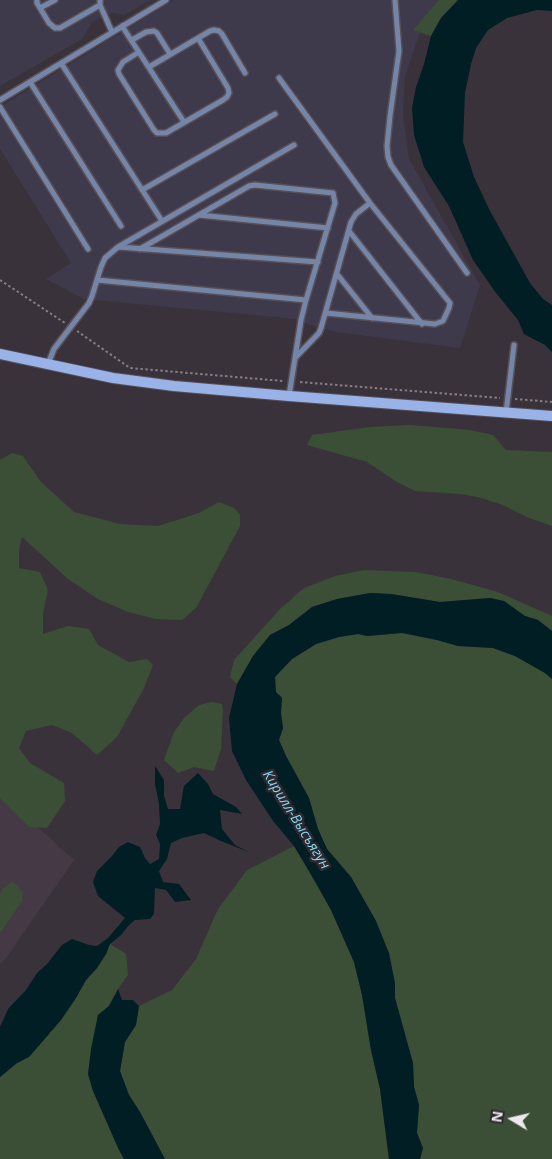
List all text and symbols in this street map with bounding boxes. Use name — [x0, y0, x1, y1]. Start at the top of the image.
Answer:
water label: Кирилл-Высъягун — [259, 768, 333, 872]
north arrow — [487, 1094, 537, 1144]
text: N — [486, 1109, 507, 1124]

